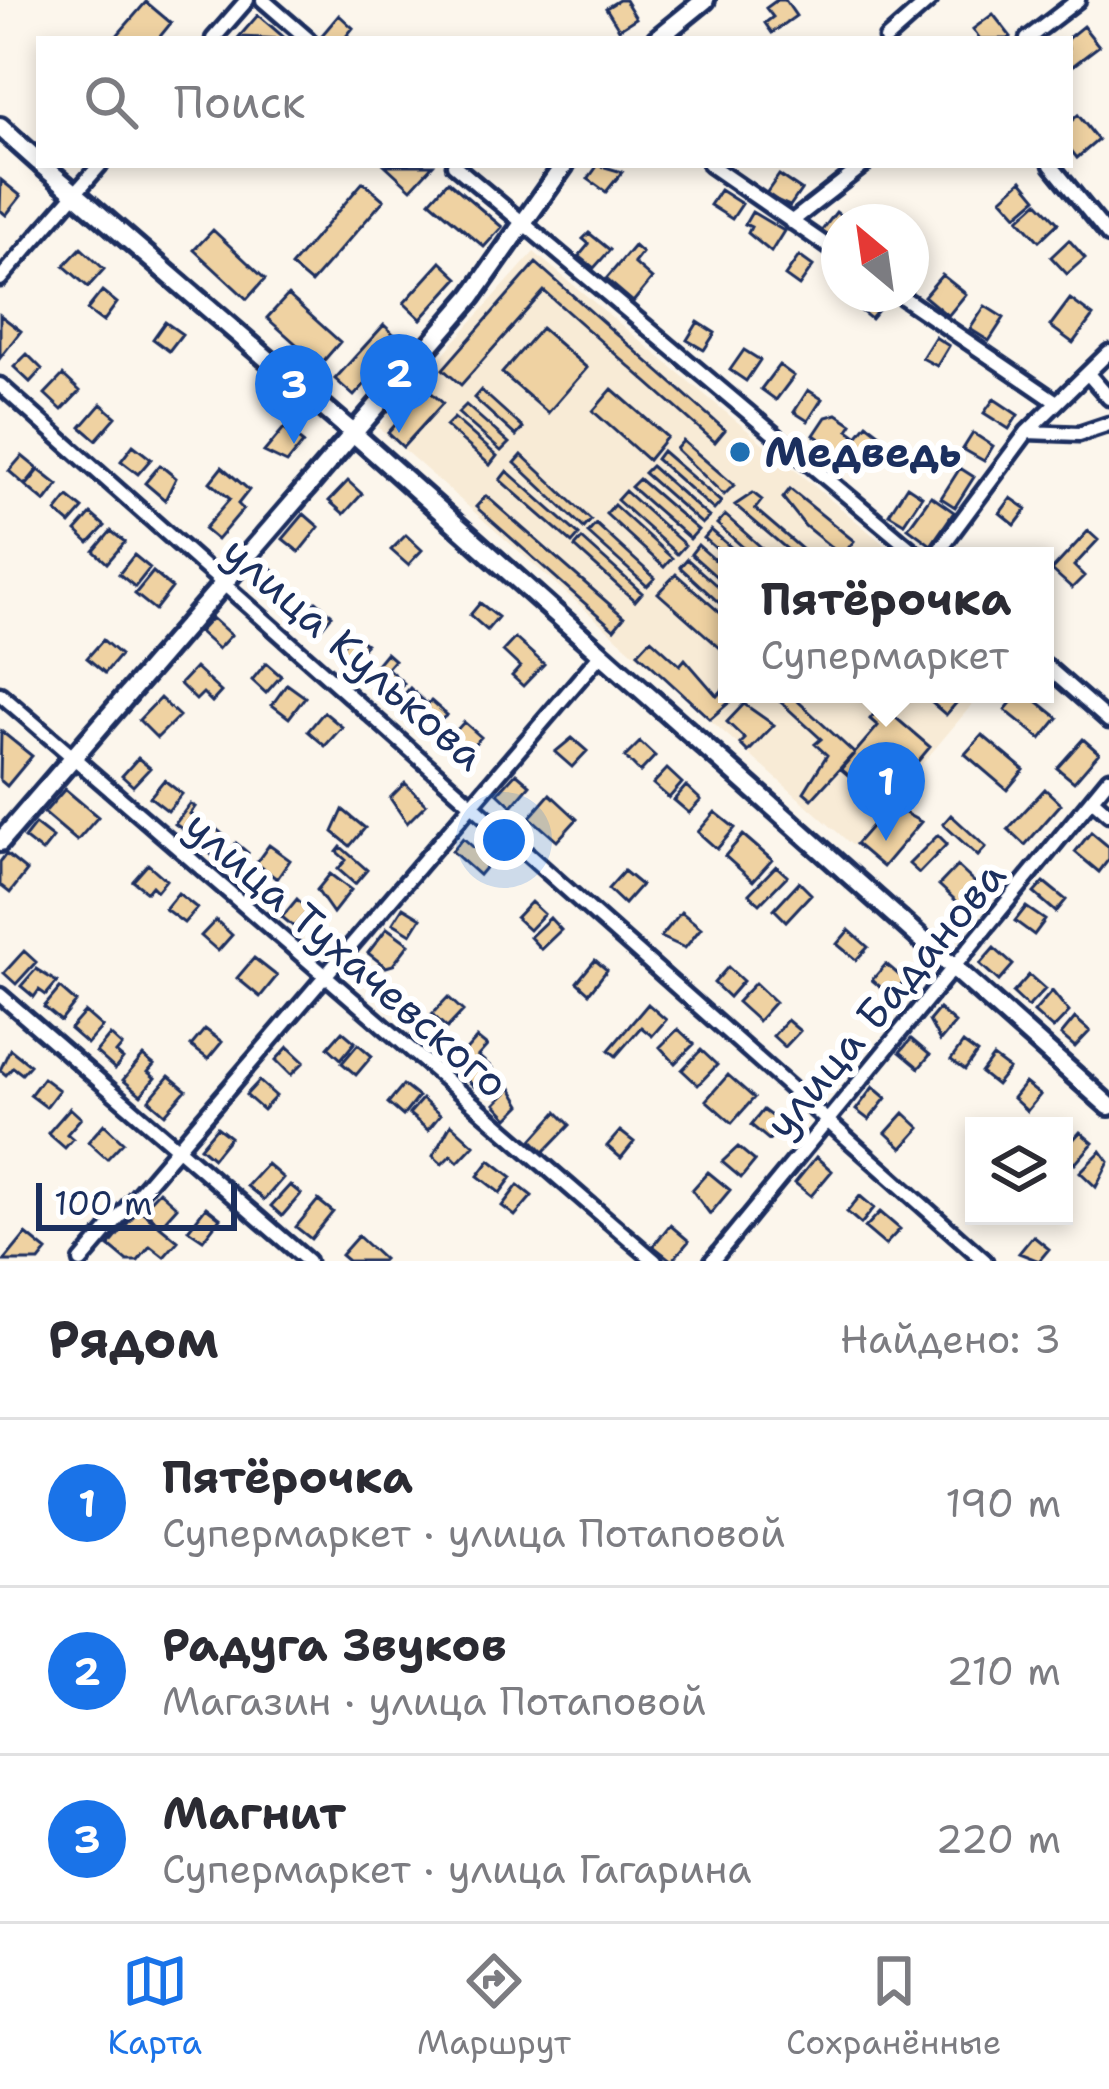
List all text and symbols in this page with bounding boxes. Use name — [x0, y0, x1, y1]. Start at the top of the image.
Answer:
search box — [36, 36, 1073, 168]
icon: search — [78, 69, 144, 135]
text: Поиск — [174, 72, 305, 132]
north arrow — [821, 204, 929, 312]
pin: 2 — [360, 334, 438, 433]
pin: 3 — [255, 345, 333, 444]
place label: Медведь — [764, 424, 961, 480]
marker: Медведь — [727, 439, 753, 465]
street label: улица Кулькова — [211, 524, 497, 782]
popup — [718, 547, 1054, 703]
text: Пятёрочка — [760, 569, 1012, 629]
text: Супермаркет — [760, 629, 1009, 681]
pin: 1 — [847, 742, 925, 841]
street label: улица Тухачевского — [173, 798, 521, 1110]
your location — [474, 810, 534, 870]
street label: улица Баданова — [752, 848, 1018, 1150]
map controls — [965, 1117, 1073, 1225]
button: layers — [965, 1117, 1073, 1225]
scale bar — [36, 1177, 237, 1230]
text: 100 m — [54, 1181, 153, 1226]
text: Рядом — [48, 1305, 219, 1373]
text: Найдено: 3 — [840, 1313, 1061, 1365]
text: Пятёрочка — [162, 1447, 413, 1507]
text: 1 — [78, 1477, 96, 1529]
text: 190 m — [945, 1477, 1061, 1529]
text: Супермаркет · улица Потаповой — [162, 1507, 785, 1559]
text: Радуга Звуков — [162, 1615, 506, 1675]
text: 2 — [73, 1645, 101, 1697]
text: 210 m — [946, 1645, 1061, 1697]
text: Магазин · улица Потаповой — [162, 1675, 706, 1727]
text: Магнит — [162, 1783, 346, 1843]
text: 3 — [73, 1813, 101, 1865]
text: 220 m — [935, 1813, 1061, 1865]
text: Супермаркет · улица Гагарина — [162, 1843, 752, 1895]
tab: Карта — [108, 1948, 202, 2065]
tab: Маршрут — [417, 1948, 571, 2065]
tab: Сохранённые — [786, 1948, 1001, 2065]

